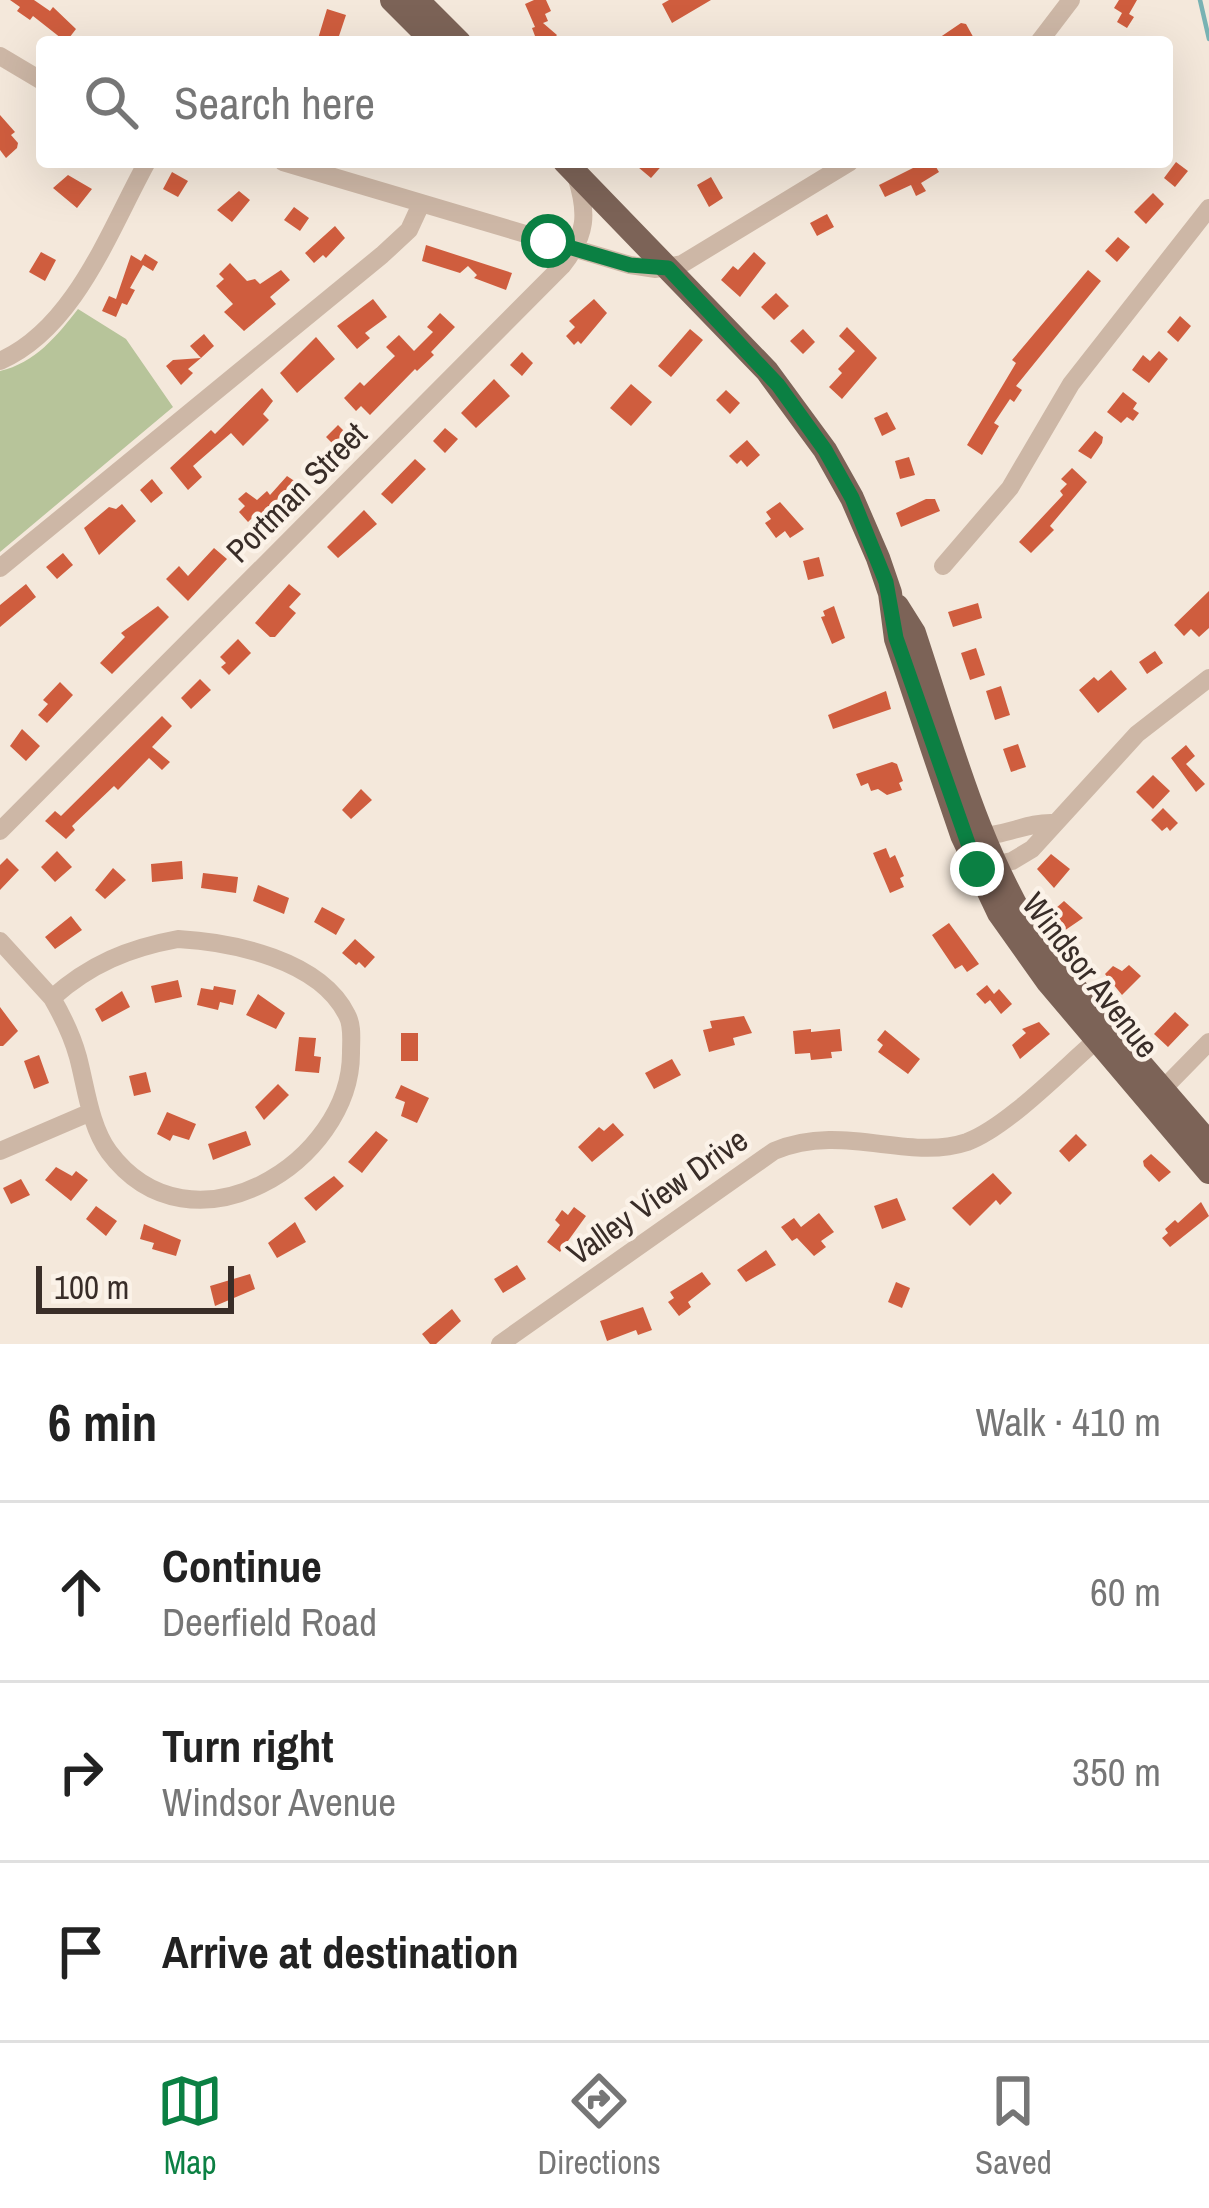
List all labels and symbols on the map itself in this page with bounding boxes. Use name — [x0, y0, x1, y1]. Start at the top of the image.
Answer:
route start — [521, 214, 575, 268]
street label: Portman Street — [216, 412, 376, 572]
route end — [950, 842, 1004, 896]
street label: Windsor Avenue — [1013, 883, 1169, 1067]
street label: Valley View Drive — [558, 1117, 756, 1275]
scale bar — [36, 1260, 234, 1313]

